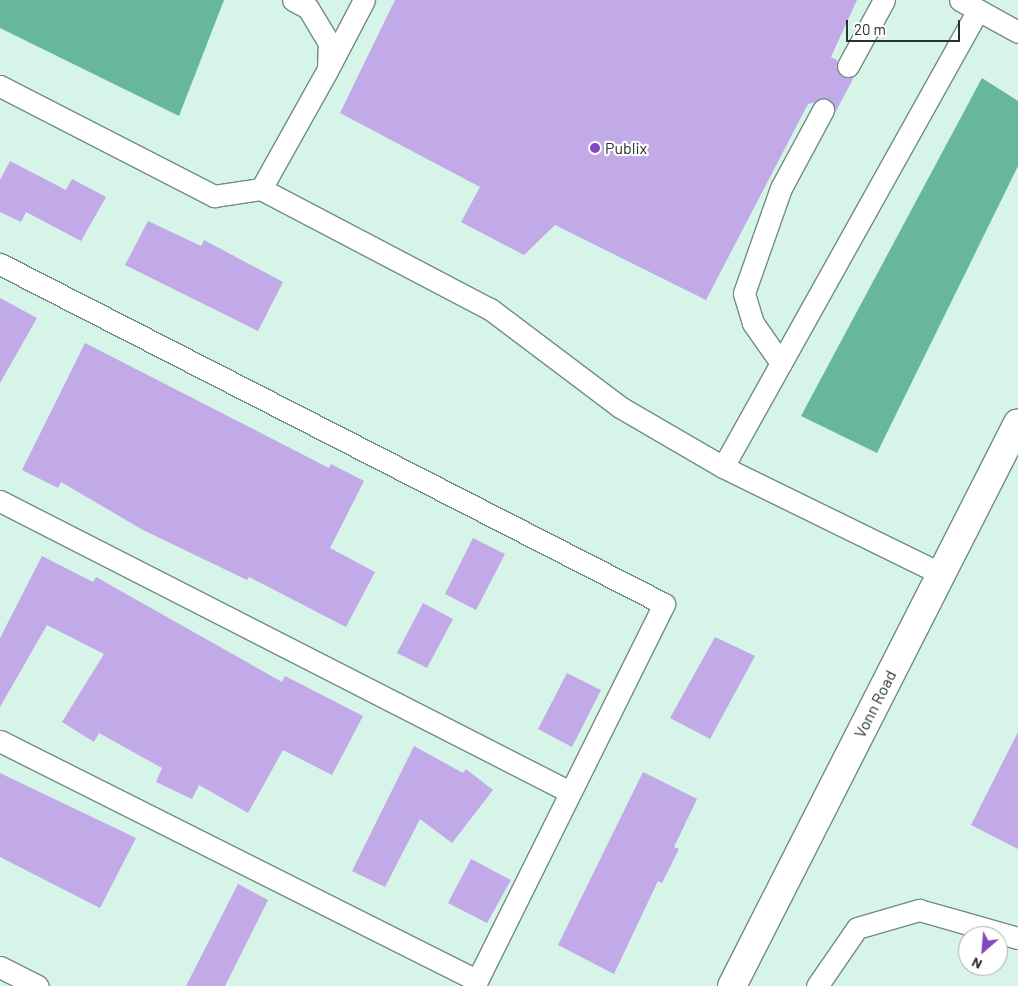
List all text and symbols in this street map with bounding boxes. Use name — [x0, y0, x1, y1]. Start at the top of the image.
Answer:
scale bar — [848, 10, 962, 42]
text: 20 m — [854, 20, 886, 38]
place label: Publix — [605, 138, 647, 158]
marker: Publix — [589, 142, 601, 154]
street label: Vonn Road — [850, 667, 900, 741]
north arrow — [958, 926, 1008, 976]
text: N — [968, 954, 984, 974]

